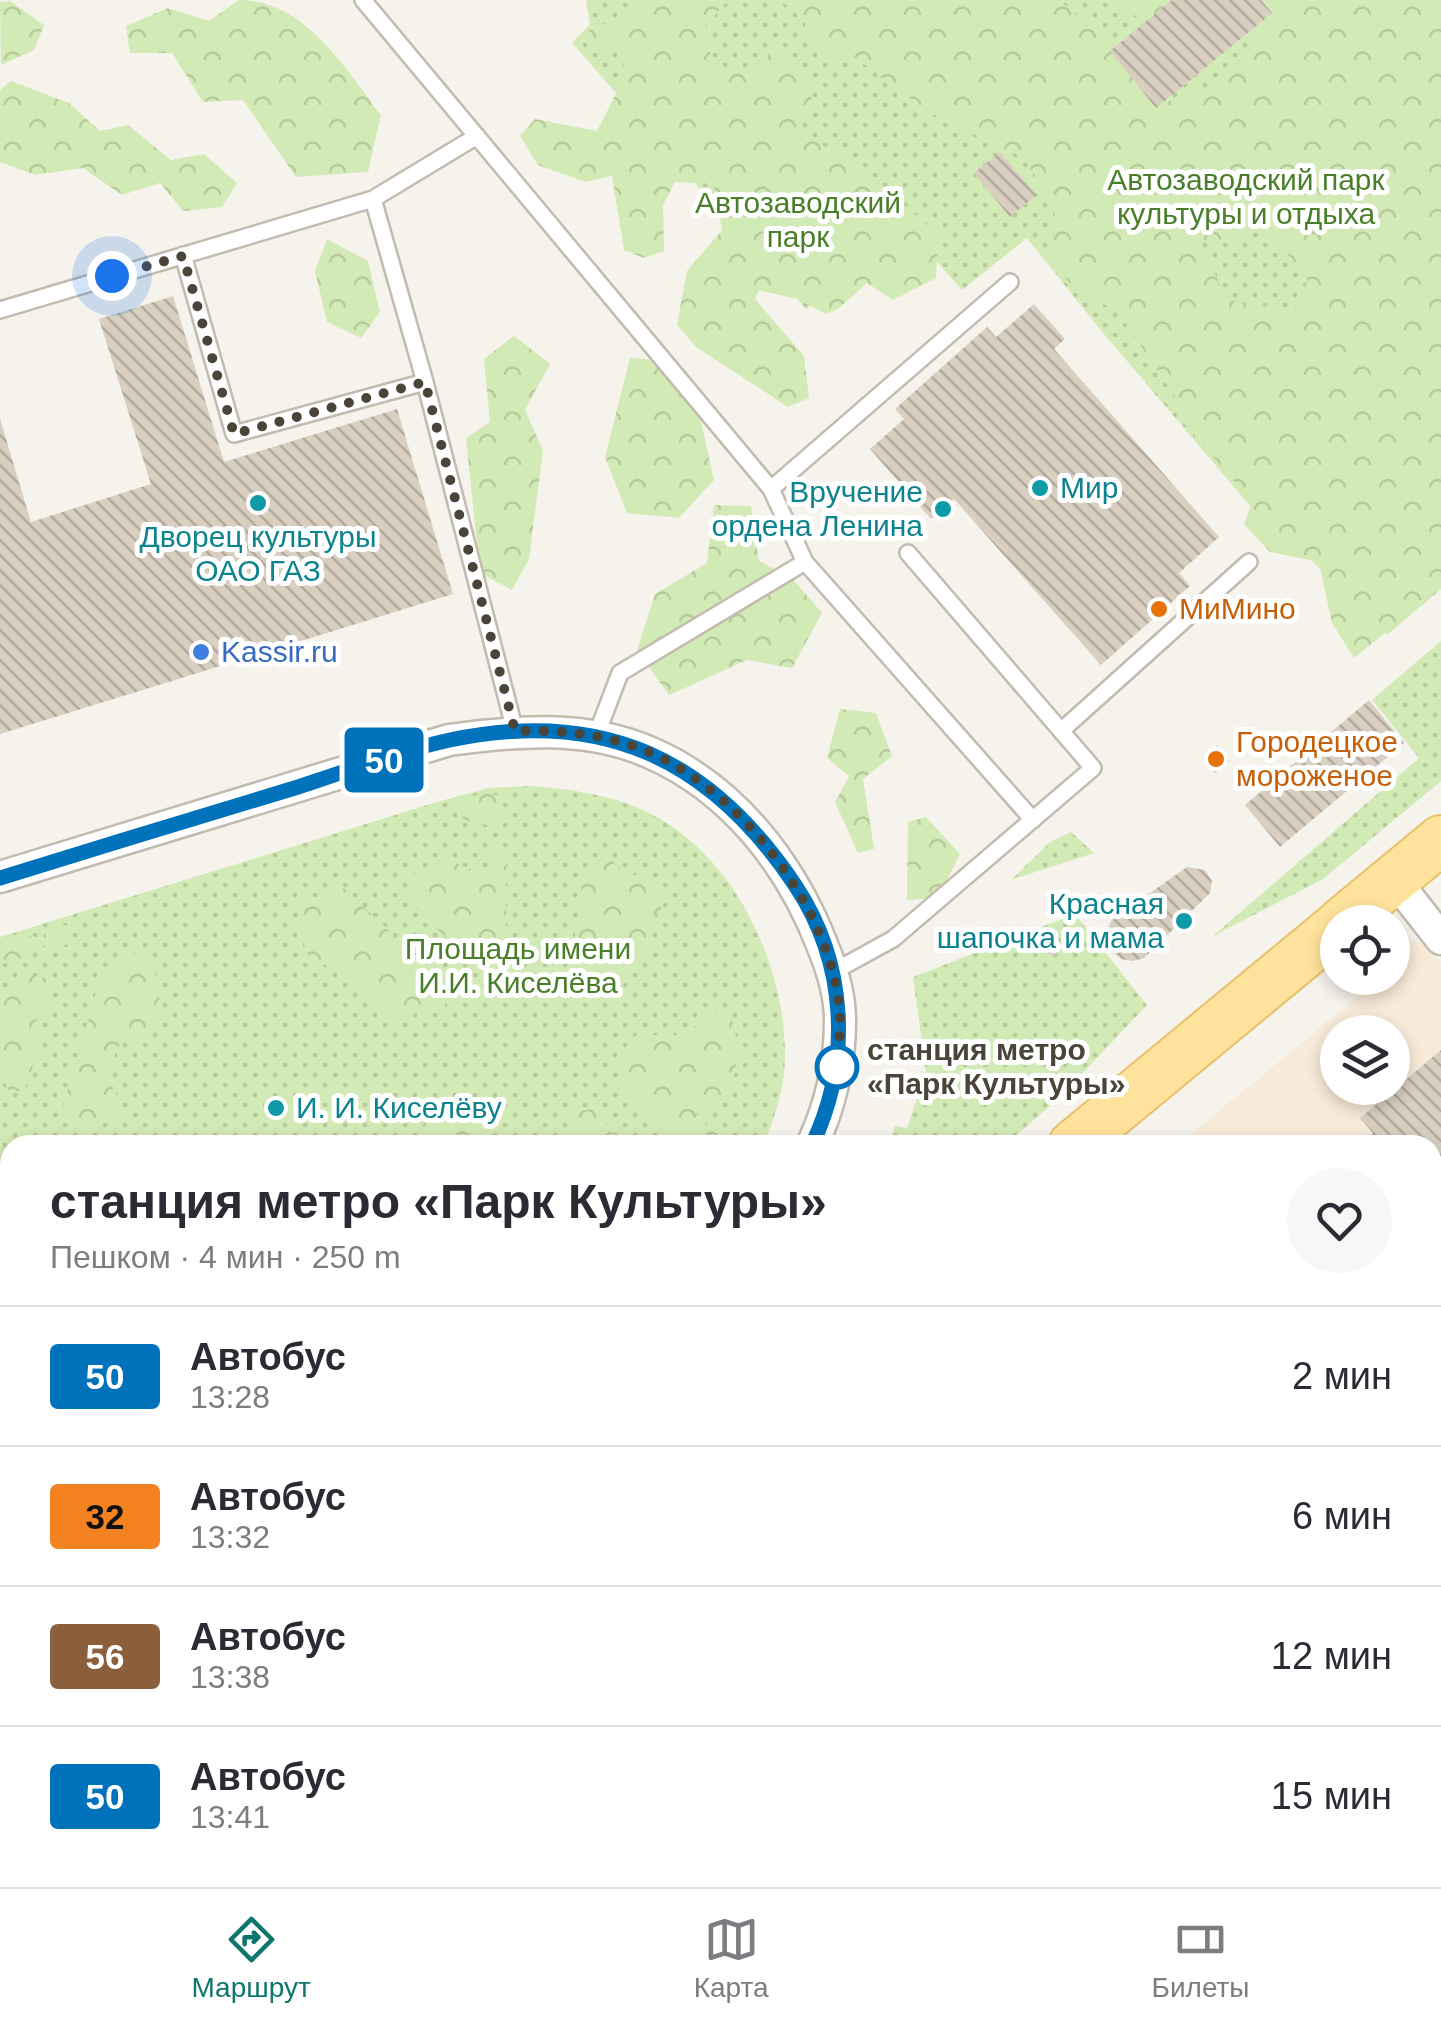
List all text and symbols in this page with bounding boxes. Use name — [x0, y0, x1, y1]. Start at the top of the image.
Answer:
park label: Автозаводский парк культуры и отдыха — [1107, 163, 1386, 230]
park label: Автозаводский парк — [695, 186, 901, 253]
your location — [87, 251, 137, 301]
place label: Мир — [1060, 471, 1118, 504]
place label: Вручение ордена Ленина — [712, 475, 923, 542]
marker: Мир — [1029, 477, 1051, 499]
marker: Дворец культуры ОАО ГАЗ — [247, 492, 269, 514]
marker: Вручение ордена Ленина — [932, 498, 954, 520]
place label: Дворец культуры ОАО ГАЗ — [139, 520, 377, 587]
place label: МиМино — [1179, 592, 1296, 625]
marker: МиМино — [1148, 598, 1170, 620]
place label: Kassir.ru — [221, 635, 338, 668]
marker: Kassir.ru — [190, 641, 212, 663]
place label: Городецкое мороженое — [1236, 725, 1398, 792]
line badge: 50 — [339, 728, 429, 792]
text: 50 — [365, 741, 403, 780]
marker: Городецкое мороженое — [1205, 748, 1227, 770]
place label: Красная шапочка и мама — [937, 887, 1164, 954]
map controls — [1320, 905, 1410, 1105]
button: locate — [1320, 905, 1410, 995]
marker: Красная шапочка и мама — [1173, 910, 1195, 932]
park label: Площадь имени И.И. Киселёва — [405, 932, 631, 999]
button: layers — [1320, 1015, 1410, 1105]
place label: станция метро «Парк Культуры» — [867, 1033, 1125, 1100]
marker: станция метро «Парк Культуры» — [816, 1046, 858, 1088]
place label: И. И. Киселёву — [296, 1091, 502, 1124]
marker: И. И. Киселёву — [265, 1097, 287, 1119]
button: heart — [1287, 1168, 1392, 1273]
text: станция метро «Парк Культуры» — [50, 1175, 827, 1228]
text: Пешком · 4 мин · 250 m — [50, 1239, 401, 1275]
text: Автобус — [190, 1336, 346, 1378]
text: 2 мин — [1292, 1355, 1392, 1397]
text: 50 — [86, 1357, 124, 1396]
text: 13:28 — [190, 1379, 270, 1415]
text: Автобус — [190, 1476, 346, 1518]
text: 6 мин — [1292, 1495, 1392, 1537]
text: 32 — [86, 1497, 124, 1536]
text: 13:32 — [190, 1519, 270, 1555]
text: Автобус — [190, 1616, 346, 1658]
text: 12 мин — [1271, 1635, 1392, 1677]
text: 56 — [86, 1637, 124, 1676]
text: 13:38 — [190, 1659, 270, 1695]
text: Автобус — [190, 1756, 346, 1798]
text: 15 мин — [1271, 1775, 1392, 1817]
text: 50 — [86, 1777, 124, 1816]
text: 13:41 — [190, 1799, 270, 1835]
tab: Маршрут — [191, 1912, 311, 2004]
tab: Карта — [694, 1912, 769, 2004]
tab: Билеты — [1152, 1912, 1250, 2004]

